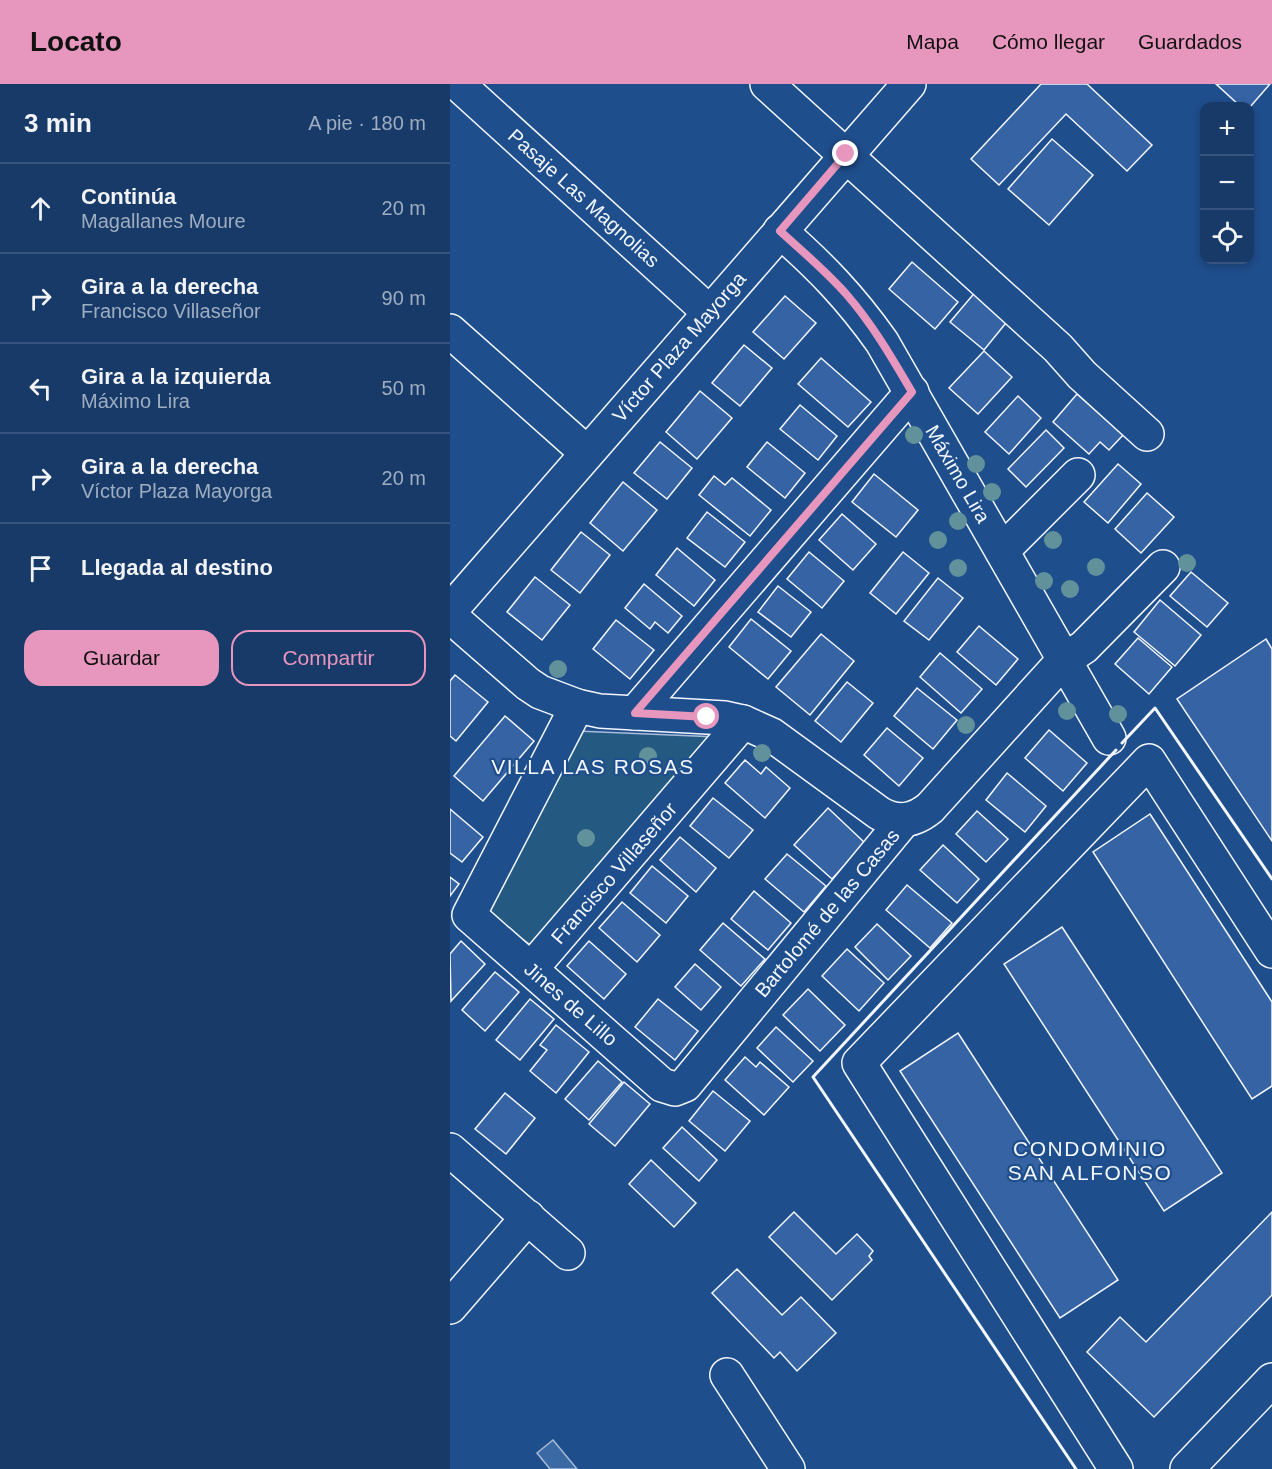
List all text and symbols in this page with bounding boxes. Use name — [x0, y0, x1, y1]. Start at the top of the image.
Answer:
text: Locato — [30, 26, 122, 57]
text: Mapa — [906, 30, 959, 53]
text: Cómo llegar — [992, 30, 1105, 53]
text: Guardados — [1138, 30, 1242, 53]
map controls — [1200, 102, 1254, 264]
button: + — [1200, 102, 1254, 156]
text: 3 min — [24, 108, 92, 138]
text: A pie · 180 m — [308, 112, 426, 134]
street label: Pasaje Las Magnolias — [504, 124, 664, 272]
route end — [832, 140, 858, 166]
button: − — [1200, 156, 1254, 210]
text: Continúa — [81, 184, 176, 209]
icon: ahead — [24, 192, 57, 225]
text: 20 m — [382, 197, 426, 219]
text: Magallanes Moure — [81, 210, 246, 232]
button: locate — [1200, 210, 1254, 264]
street label: Víctor Plaza Mayorga — [608, 267, 751, 426]
text: Gira a la derecha — [81, 274, 258, 299]
icon: right — [24, 282, 57, 315]
text: 90 m — [382, 287, 426, 309]
text: Francisco Villaseñor — [81, 300, 261, 322]
text: Gira a la izquierda — [81, 364, 271, 389]
icon: left — [24, 372, 57, 405]
text: 50 m — [382, 377, 426, 399]
text: Máximo Lira — [81, 390, 190, 412]
street label: Máximo Lira — [921, 421, 995, 527]
text: Gira a la derecha — [81, 454, 258, 479]
icon: right — [24, 462, 57, 495]
text: 20 m — [382, 467, 426, 489]
text: Víctor Plaza Mayorga — [81, 480, 272, 502]
icon: arrive — [24, 552, 57, 585]
text: Llegada al destino — [81, 555, 273, 580]
button: Guardar — [24, 630, 219, 686]
button: Compartir — [231, 630, 426, 686]
route start — [693, 703, 719, 729]
district label: VILLA LAS ROSAS — [491, 755, 695, 778]
street label: Francisco Villaseñor — [547, 798, 681, 948]
street label: Bartolomé de las Casas — [750, 825, 904, 1001]
street label: Jines de Lillo — [520, 958, 622, 1050]
district label: CONDOMINIO SAN ALFONSO — [1008, 1137, 1172, 1184]

